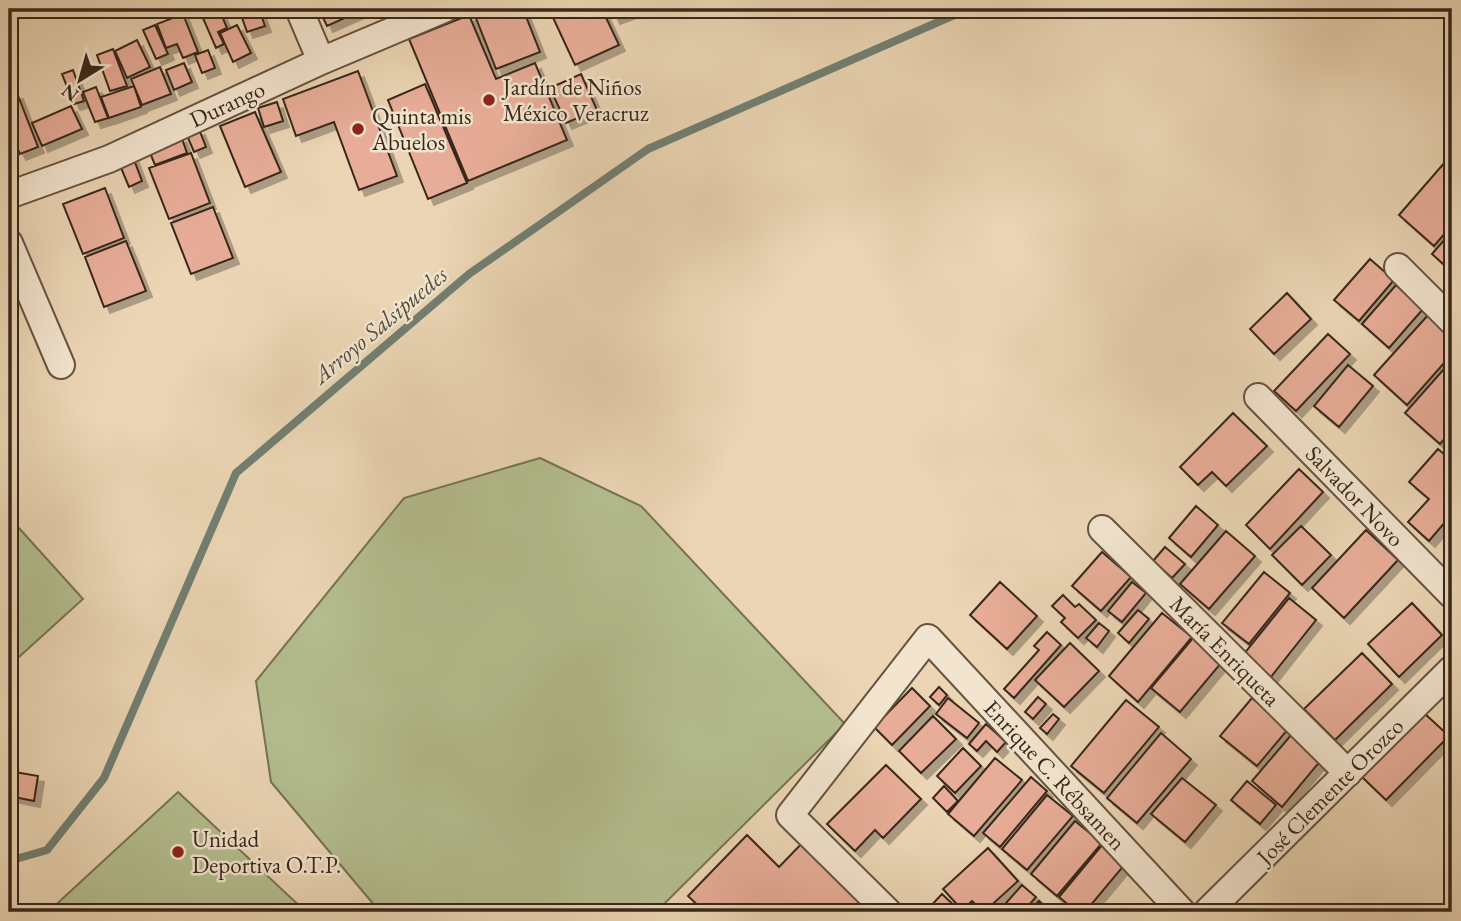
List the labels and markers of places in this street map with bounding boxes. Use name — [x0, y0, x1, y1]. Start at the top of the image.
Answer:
place label: Jardín de Niños México Veracruz — [501, 72, 649, 128]
marker: Jardín de Niños México Veracruz — [481, 92, 497, 108]
place label: Quinta mis Abuelos — [371, 101, 471, 157]
marker: Quinta mis Abuelos — [350, 121, 366, 137]
place label: Unidad Deportiva O.T.P. — [192, 824, 341, 880]
marker: Unidad Deportiva O.T.P. — [170, 844, 186, 860]

